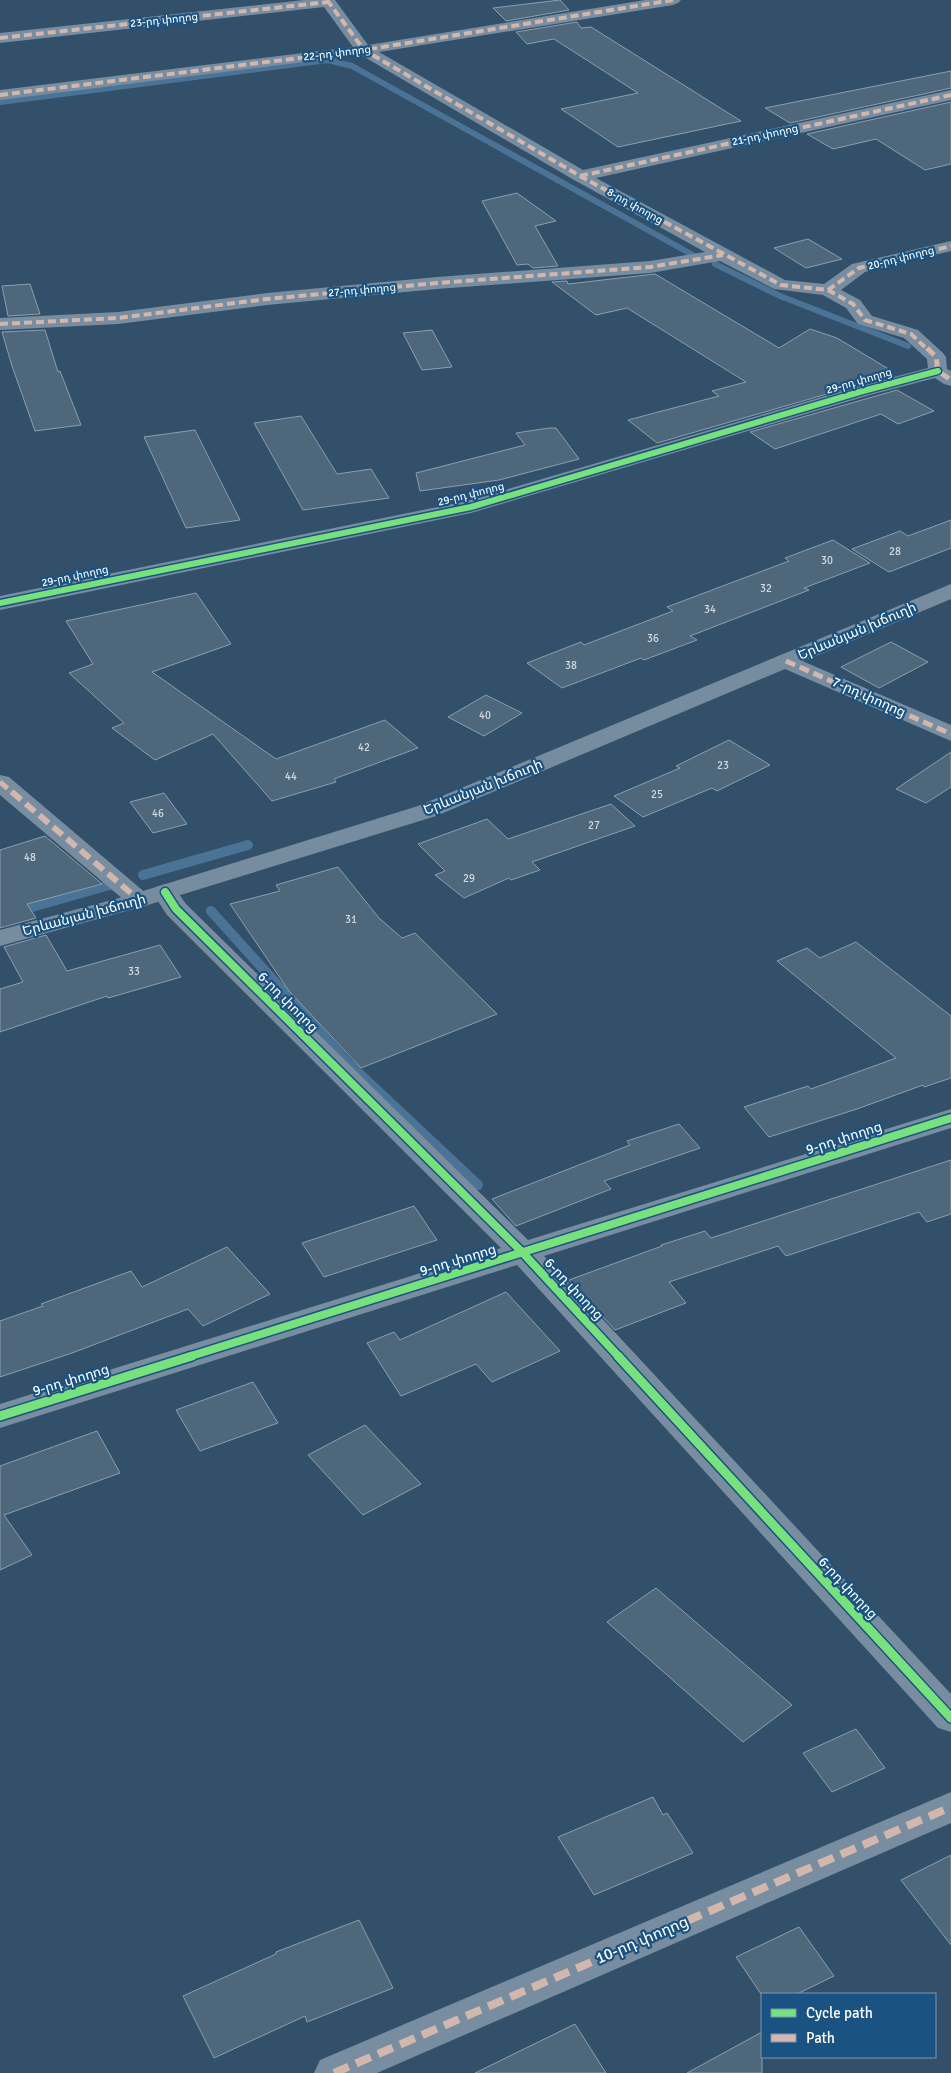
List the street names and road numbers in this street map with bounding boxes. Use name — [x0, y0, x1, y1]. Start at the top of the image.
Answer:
street label: 23-րդ փողոց — [129, 10, 199, 30]
street label: 22-րդ փողոց — [302, 42, 372, 64]
street label: 21-րդ փողոց — [731, 122, 799, 148]
street label: 8-րդ փողոց — [605, 185, 665, 227]
street label: 20-րդ փողոց — [866, 243, 936, 273]
street label: 27-րդ փողոց — [328, 281, 396, 299]
street label: 29-րդ փողոց — [825, 365, 893, 397]
street label: 29-րդ փողոց — [436, 479, 506, 509]
street label: 29-րդ փողոց — [40, 563, 110, 589]
street label: Երևանյան խճուղի — [795, 598, 919, 664]
street label: 7-րդ փողոց — [829, 673, 909, 721]
street label: Երևանյան խճուղի — [421, 755, 545, 819]
street label: Երևանյան խճուղի — [20, 890, 148, 940]
street label: 6-րդ փողոց — [254, 968, 322, 1036]
street label: 9-րդ փողոց — [804, 1118, 884, 1158]
street label: 9-րդ փողոց — [418, 1240, 498, 1280]
street label: 6-րդ փողոց — [541, 1254, 607, 1324]
street label: 9-րդ փողոց — [31, 1360, 111, 1400]
street label: 6-րդ փողոց — [815, 1553, 881, 1623]
street label: 10-րդ փողոց — [593, 1911, 691, 1969]

